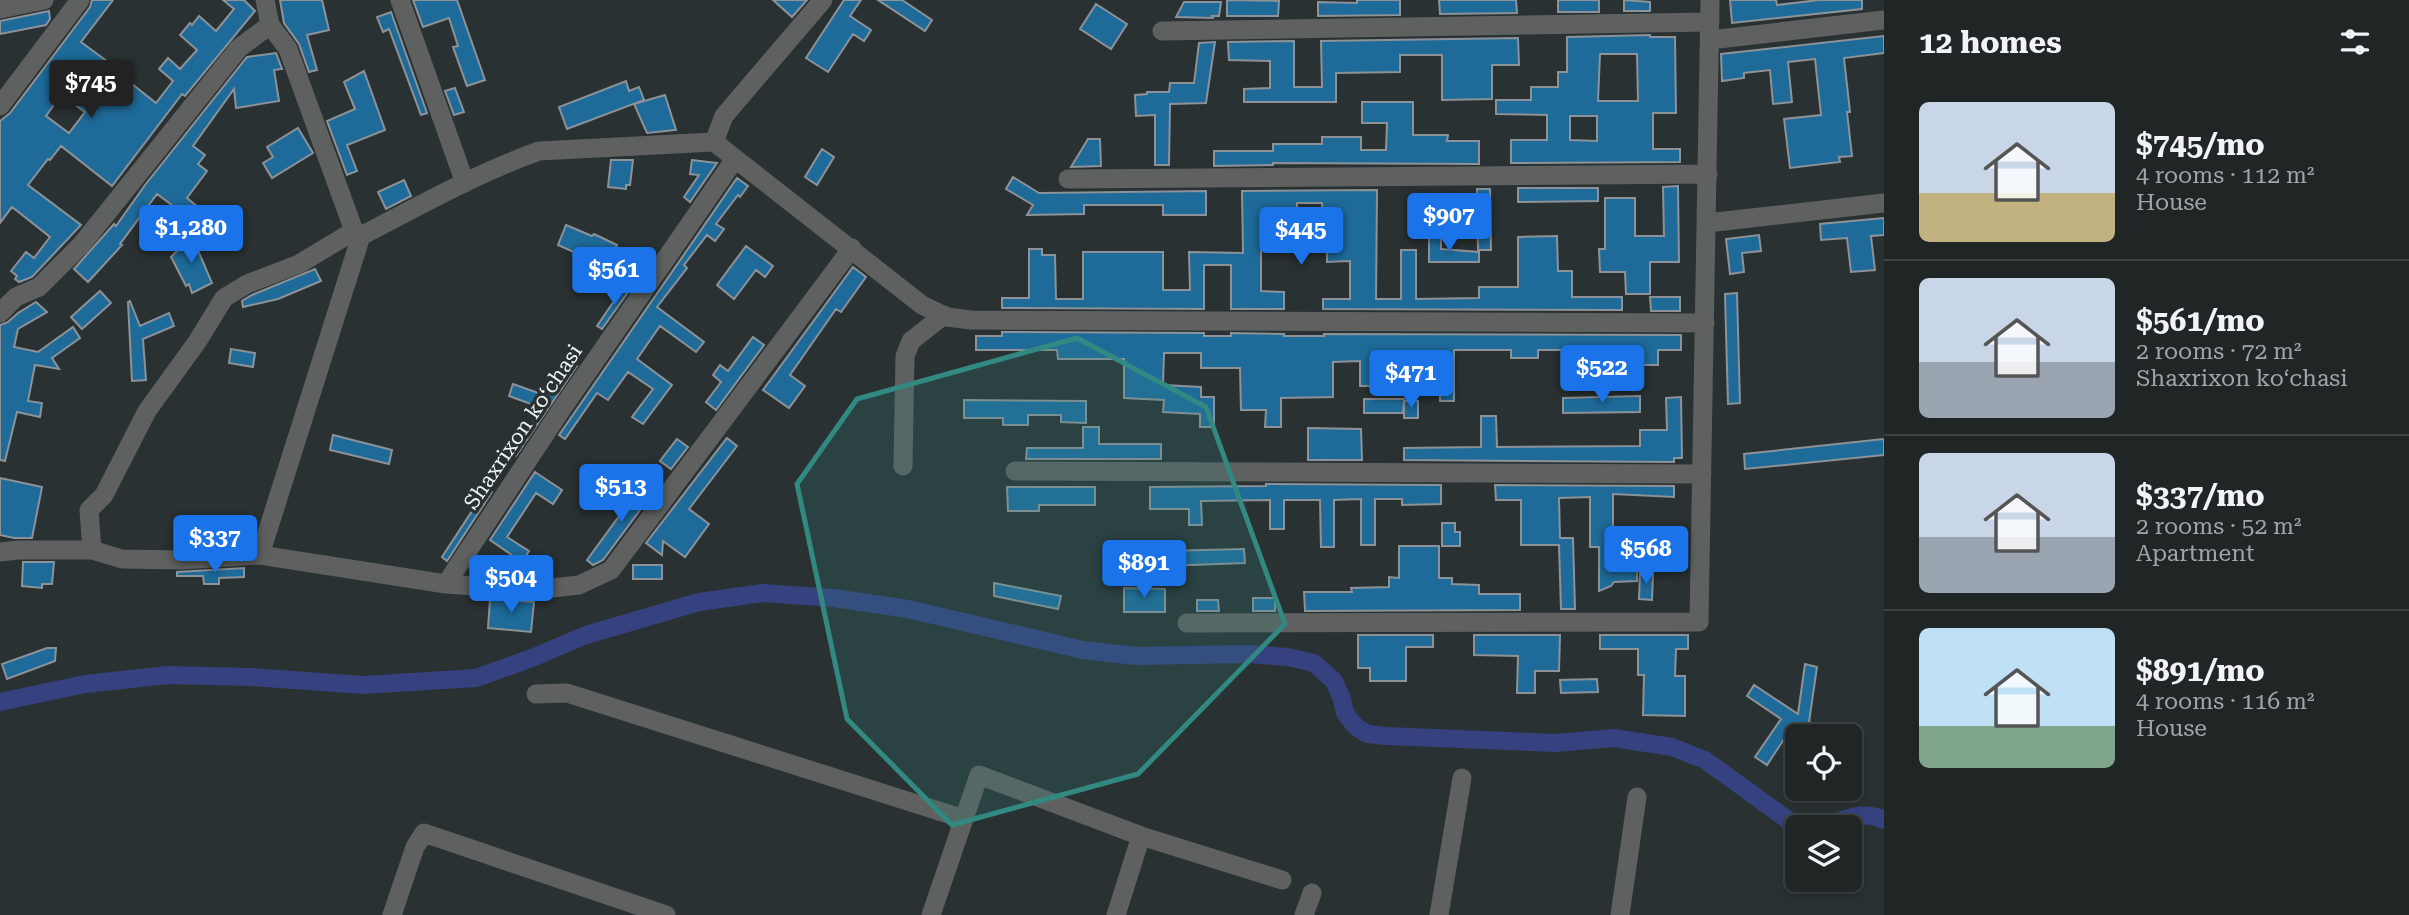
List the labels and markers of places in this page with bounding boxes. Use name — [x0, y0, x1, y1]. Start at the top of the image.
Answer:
pin: $745 — [50, 60, 132, 120]
pin: $907 — [1408, 194, 1490, 253]
pin: $1,280 — [134, 205, 248, 265]
pin: $445 — [1260, 208, 1342, 267]
pin: $561 — [573, 247, 655, 307]
pin: $522 — [1561, 346, 1643, 405]
pin: $471 — [1370, 350, 1452, 410]
pin: $513 — [580, 464, 662, 524]
pin: $337 — [174, 516, 256, 575]
pin: $568 — [1605, 526, 1687, 586]
pin: $891 — [1103, 540, 1185, 600]
pin: $504 — [470, 556, 552, 615]

